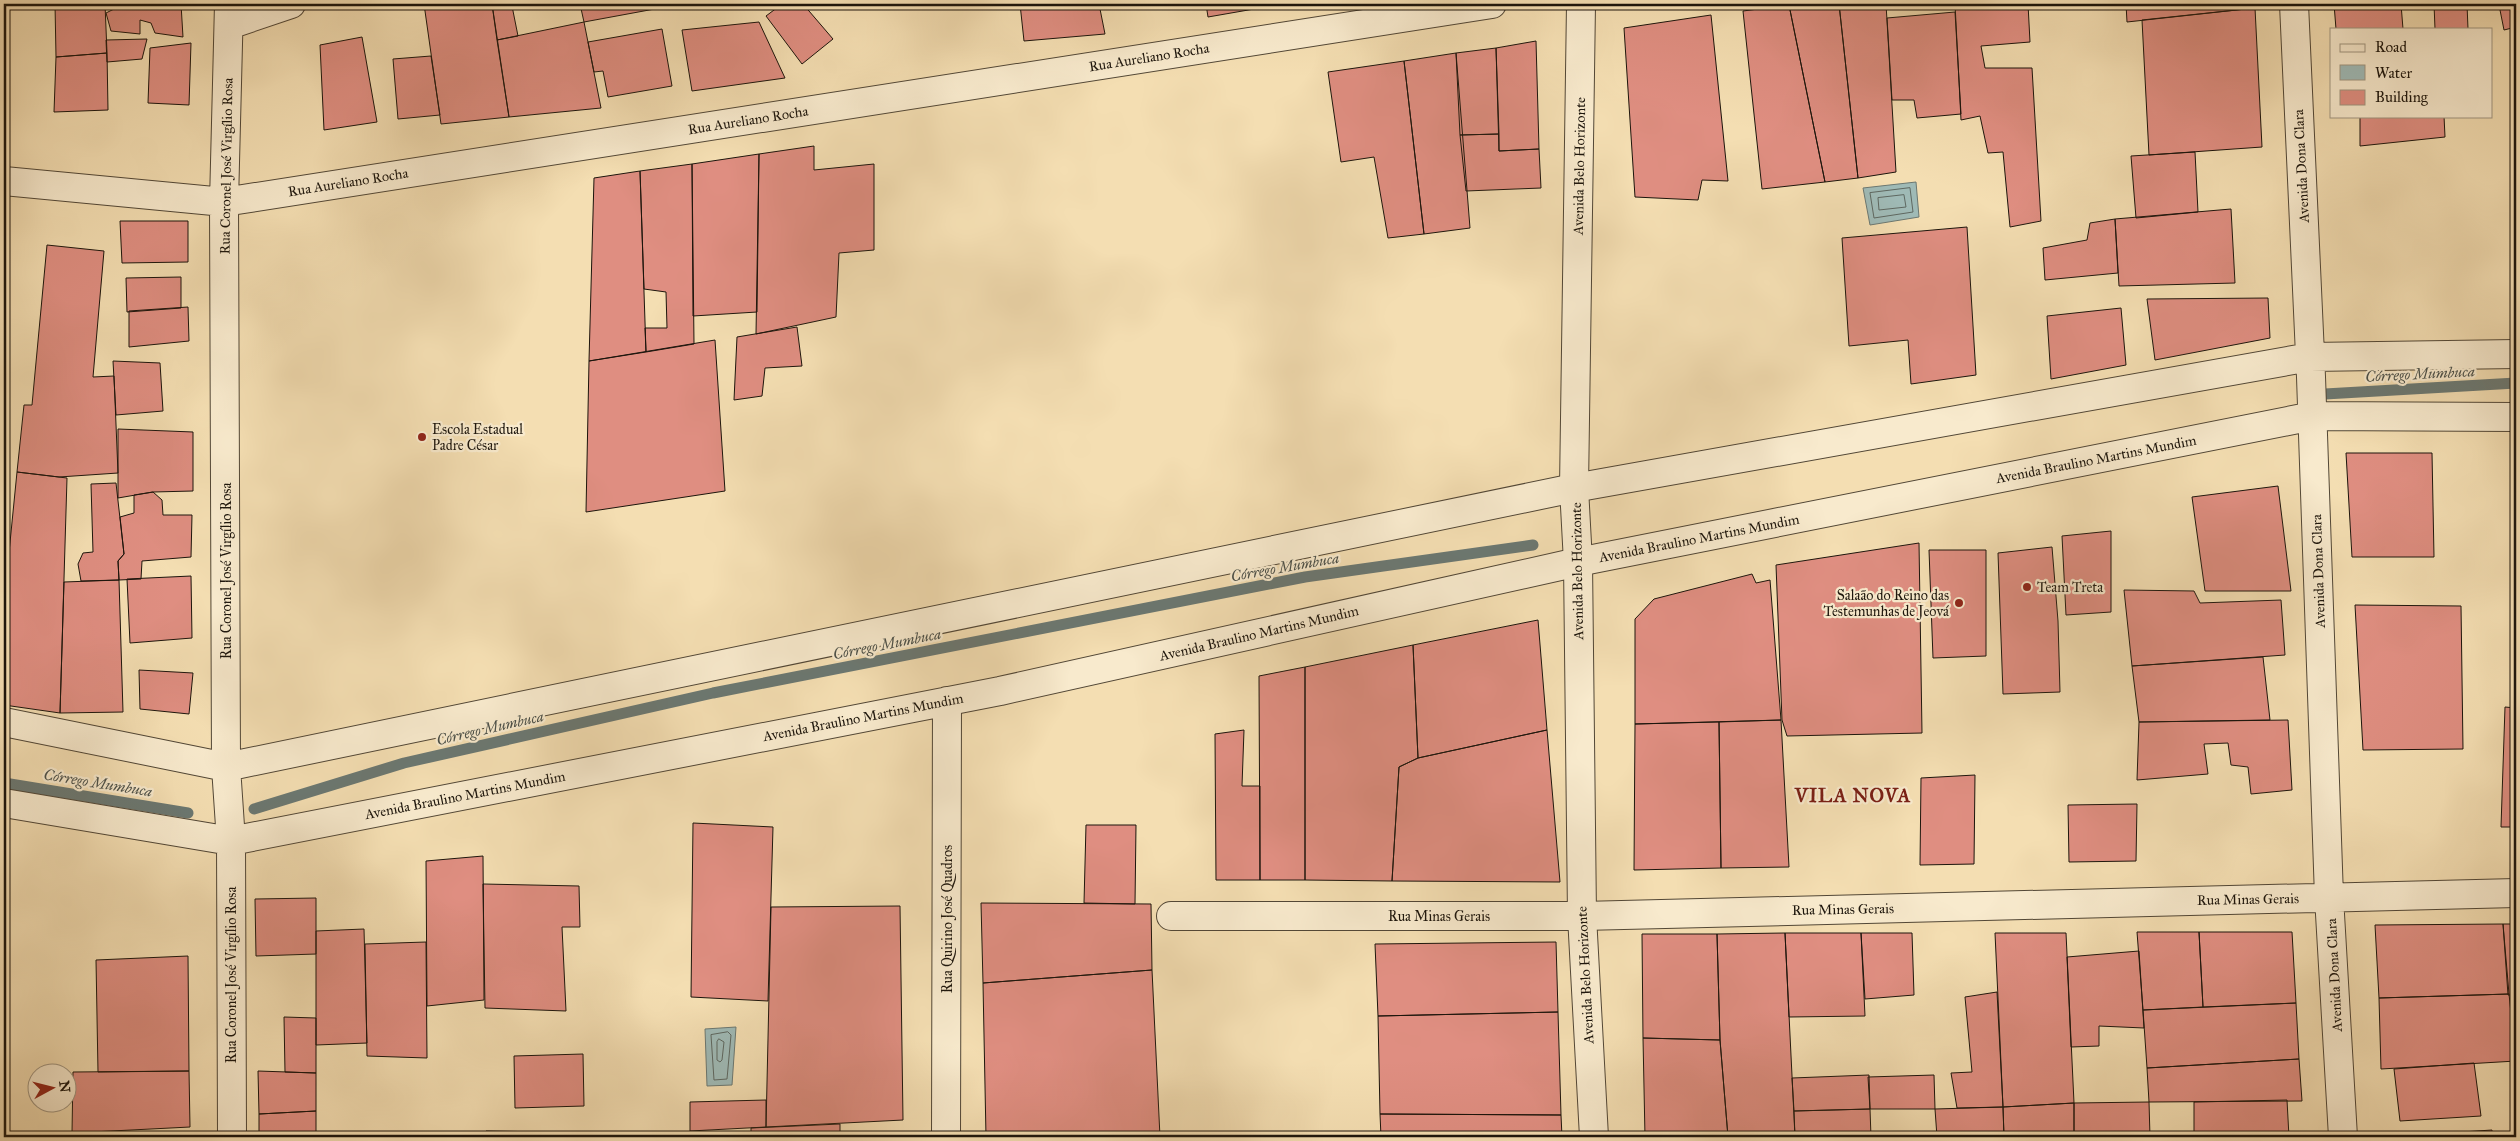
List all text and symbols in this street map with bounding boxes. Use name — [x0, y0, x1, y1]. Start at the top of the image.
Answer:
legend — [2330, 28, 2492, 118]
text: Road — [2375, 38, 2407, 56]
street label: Rua Aureliano Rocha — [1088, 40, 1211, 75]
text: Water — [2375, 64, 2412, 82]
street label: Rua Coronel José Virgílio Rosa — [216, 77, 238, 254]
text: Building — [2375, 88, 2429, 106]
street label: Avenida Belo Horizonte — [1570, 97, 1589, 236]
street label: Rua Aureliano Rocha — [687, 103, 810, 138]
street label: Avenida Dona Clara — [2290, 109, 2313, 224]
street label: Rua Aureliano Rocha — [287, 165, 410, 200]
water label: Córrego Mumbuca — [2365, 362, 2475, 386]
place label: Escola Estadual Padre César — [432, 421, 523, 454]
marker: Escola Estadual Padre César — [416, 431, 428, 443]
street label: Avenida Braulino Martins Mundim — [1993, 432, 2198, 487]
street label: Rua Coronel José Virgílio Rosa — [218, 483, 236, 659]
street label: Avenida Belo Horizonte — [1568, 502, 1587, 641]
street label: Avenida Braulino Martins Mundim — [1596, 511, 1801, 566]
street label: Avenida Dona Clara — [2308, 514, 2329, 629]
water label: Córrego Mumbuca — [1229, 549, 1341, 585]
place label: Team Treta — [2037, 579, 2103, 596]
marker: Team Treta — [2021, 581, 2033, 593]
place label: Salaão do Reino das Testemunhas de Jeová — [1824, 587, 1949, 621]
marker: Salaão do Reino das Testemunhas de Jeová — [1953, 597, 1965, 609]
street label: Avenida Braulino Martins Mundim — [1157, 602, 1361, 665]
water label: Córrego Mumbuca — [831, 625, 943, 663]
street label: Avenida Braulino Martins Mundim — [760, 690, 965, 745]
water label: Córrego Mumbuca — [435, 707, 545, 749]
water label: Córrego Mumbuca — [42, 766, 154, 800]
street label: Avenida Braulino Martins Mundim — [362, 768, 567, 823]
district label: VILA NOVA — [1794, 784, 1911, 807]
street label: Rua Quirino José Quadros — [939, 845, 957, 993]
street label: Rua Coronel José Virgílio Rosa — [223, 887, 241, 1063]
street label: Rua Minas Gerais — [2197, 890, 2299, 909]
street label: Rua Minas Gerais — [1792, 900, 1894, 919]
street label: Avenida Belo Horizonte — [1573, 906, 1598, 1045]
street label: Rua Minas Gerais — [1388, 908, 1490, 925]
street label: Avenida Dona Clara — [2323, 918, 2346, 1033]
north arrow — [28, 1064, 78, 1114]
text: N — [55, 1080, 74, 1094]

